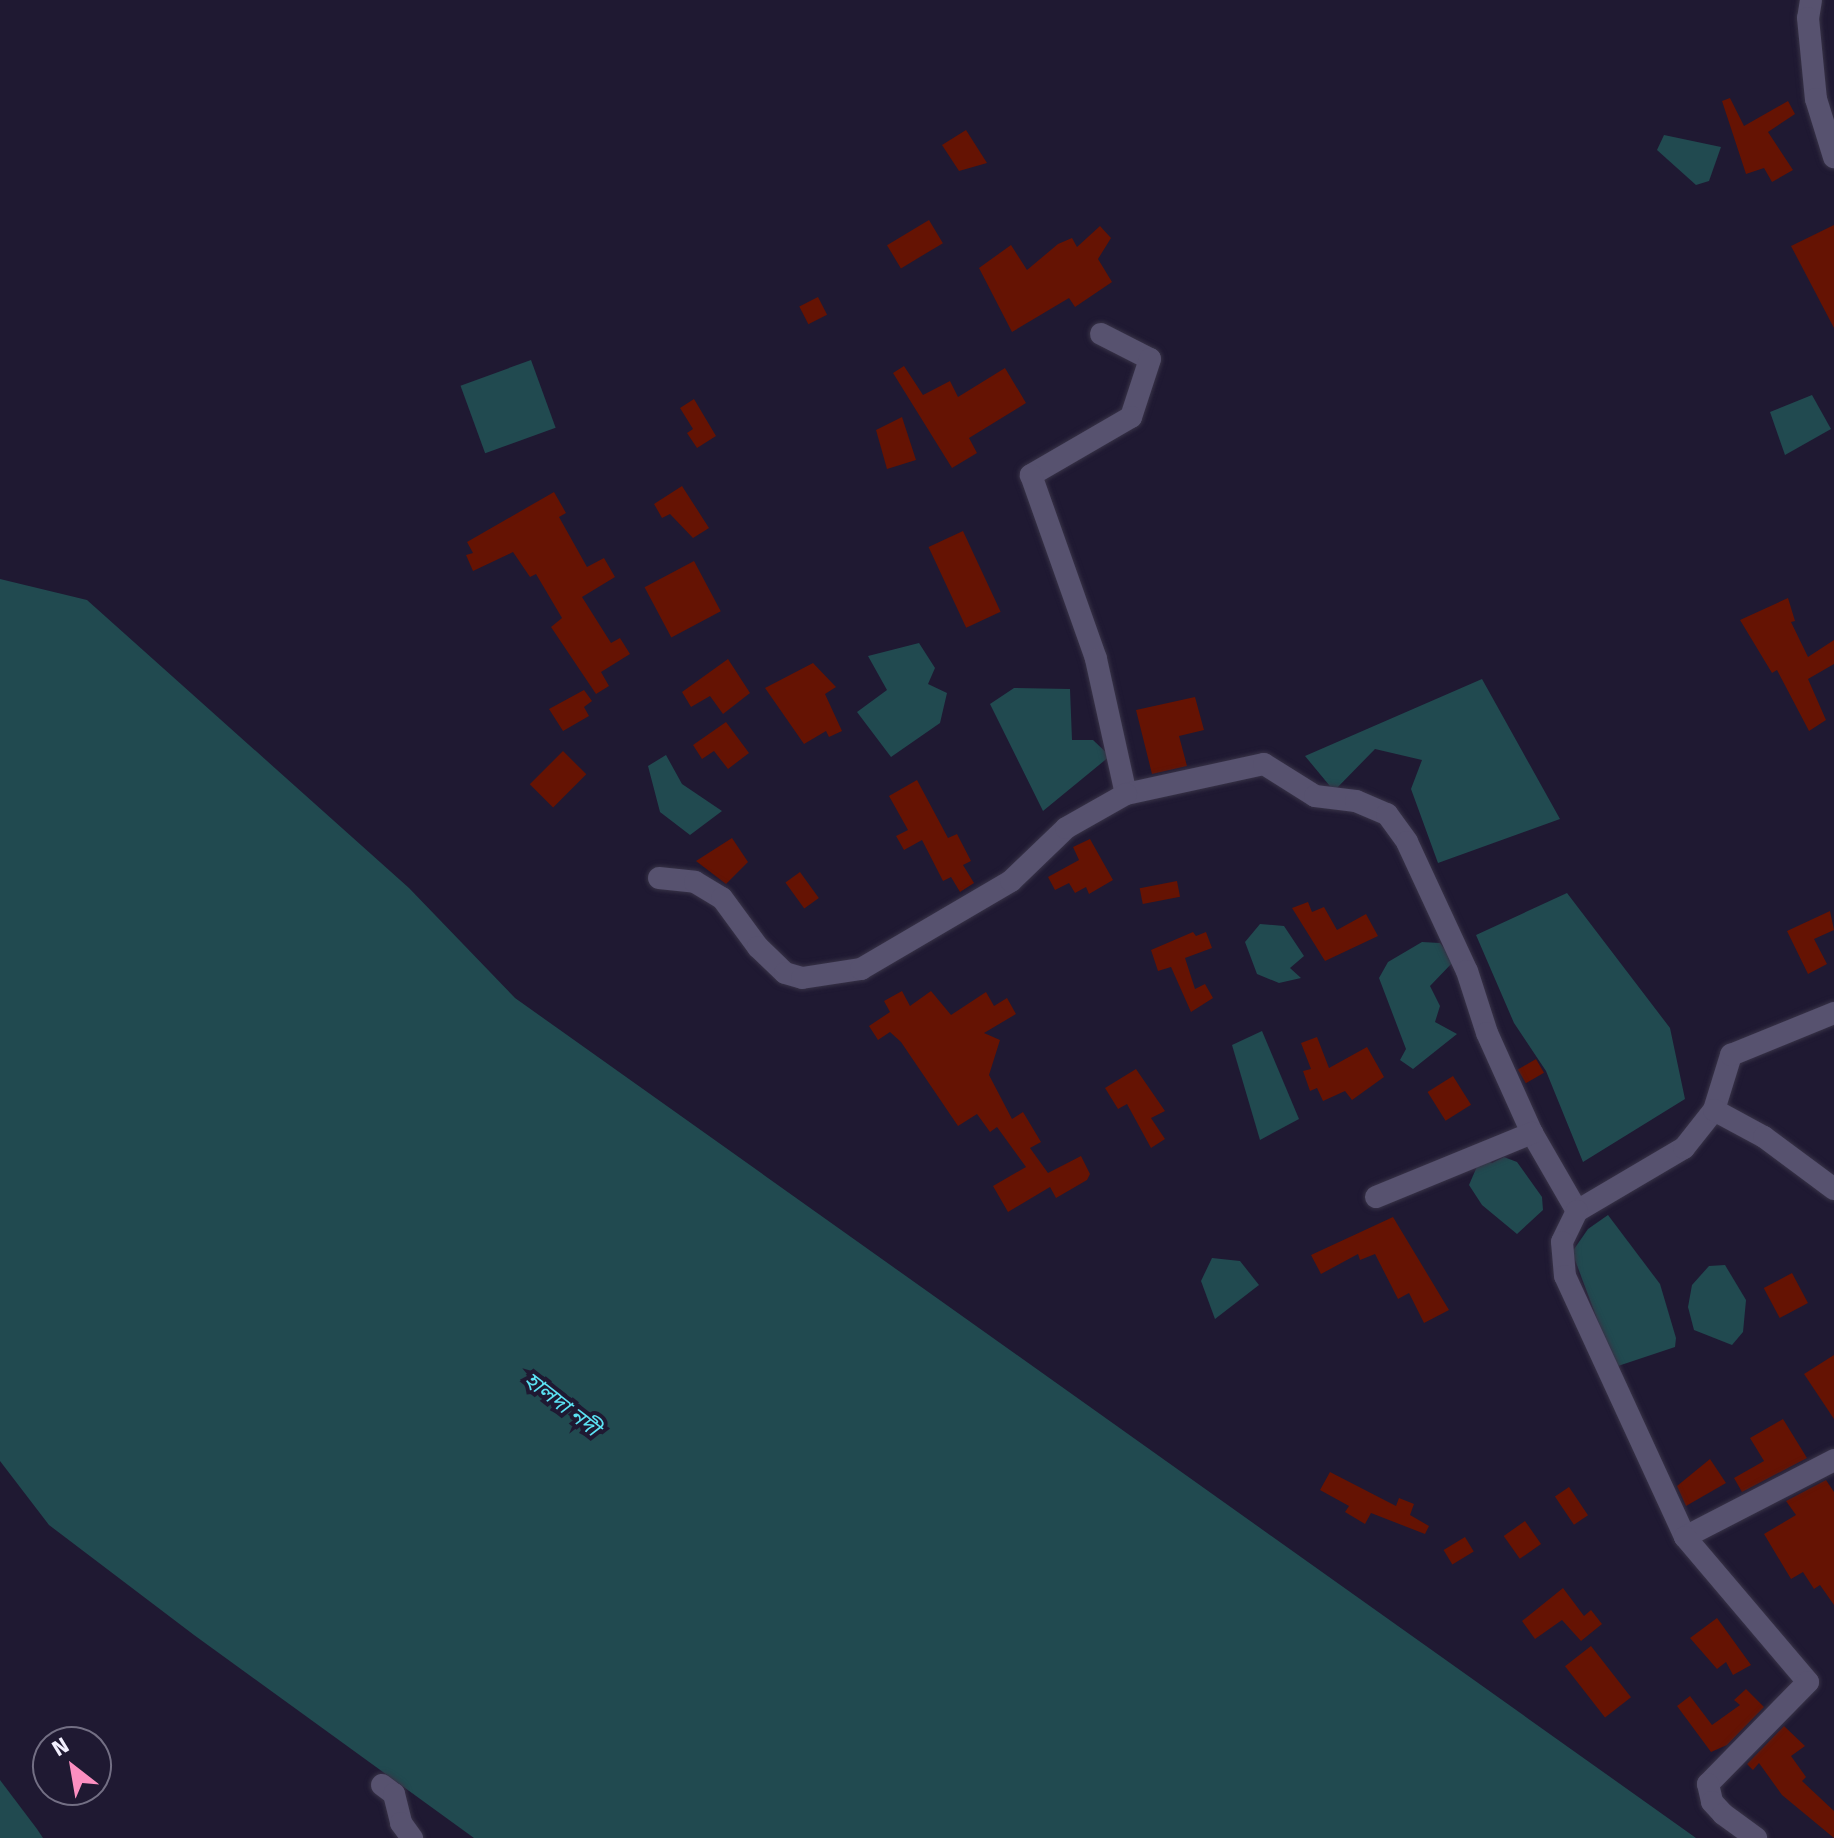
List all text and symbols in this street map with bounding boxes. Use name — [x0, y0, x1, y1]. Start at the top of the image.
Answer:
water label: হালদা নদী — [519, 1366, 605, 1442]
north arrow — [32, 1726, 112, 1806]
text: N — [47, 1731, 74, 1762]

